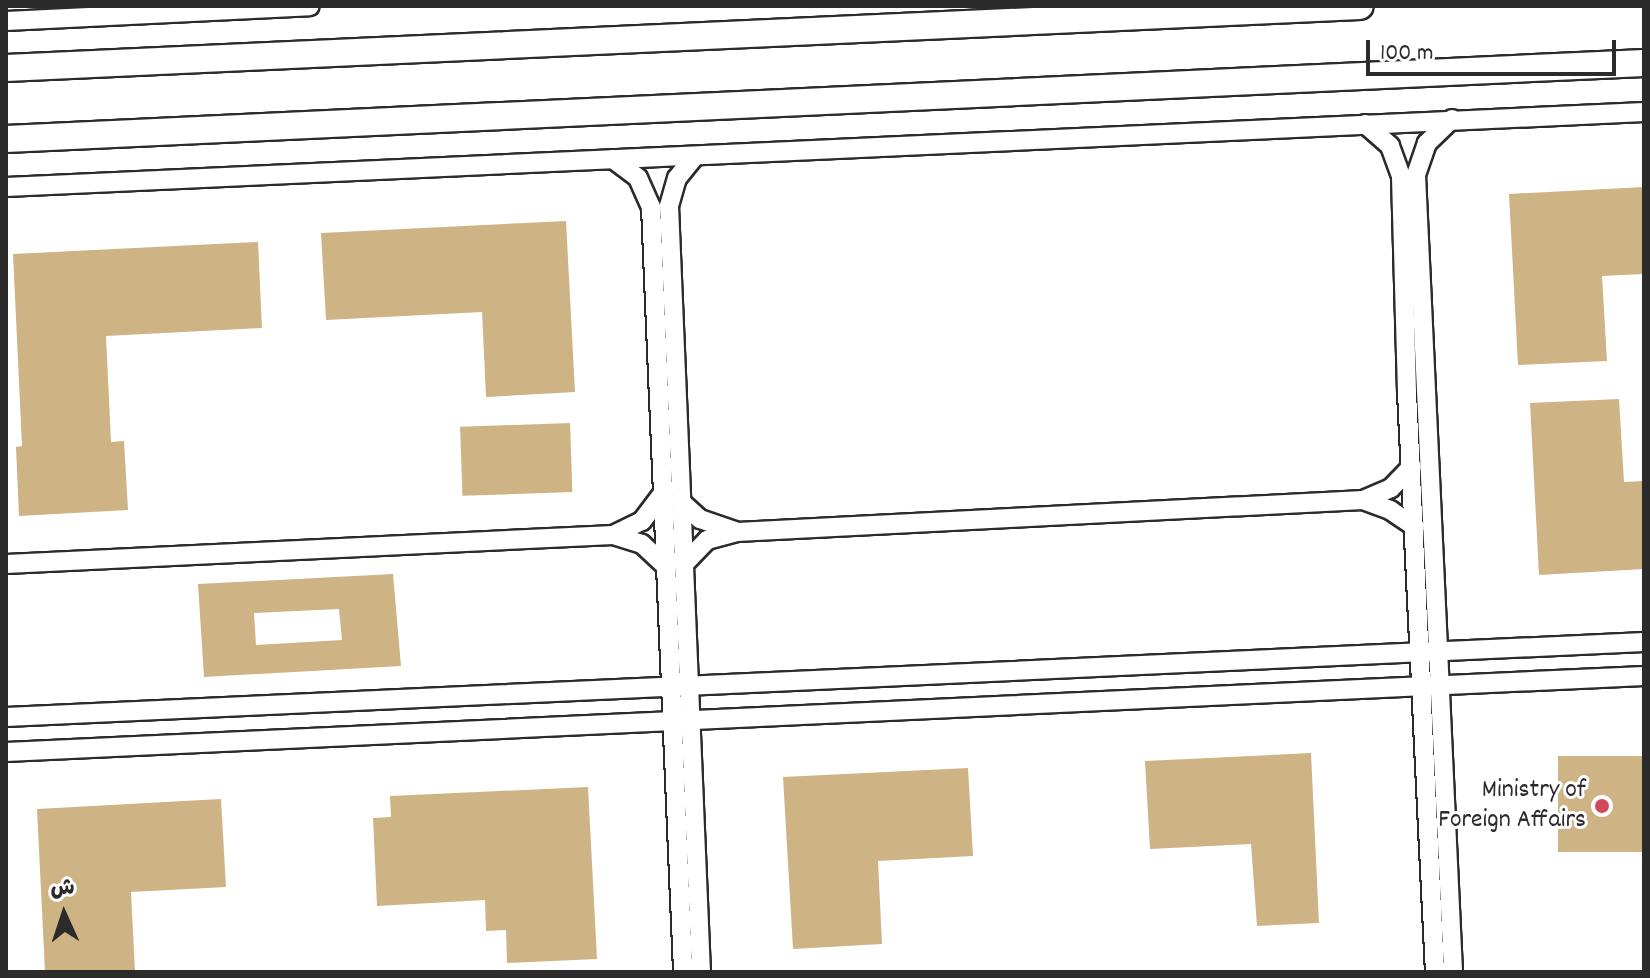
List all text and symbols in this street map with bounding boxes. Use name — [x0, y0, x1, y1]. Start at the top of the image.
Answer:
scale bar — [1370, 24, 1620, 74]
text: 100 m — [1380, 37, 1433, 71]
place label: Ministry of Foreign Affairs — [1438, 775, 1586, 836]
marker: Ministry of Foreign Affairs — [1593, 797, 1611, 815]
text: ش — [50, 873, 76, 906]
north arrow — [24, 874, 104, 954]

